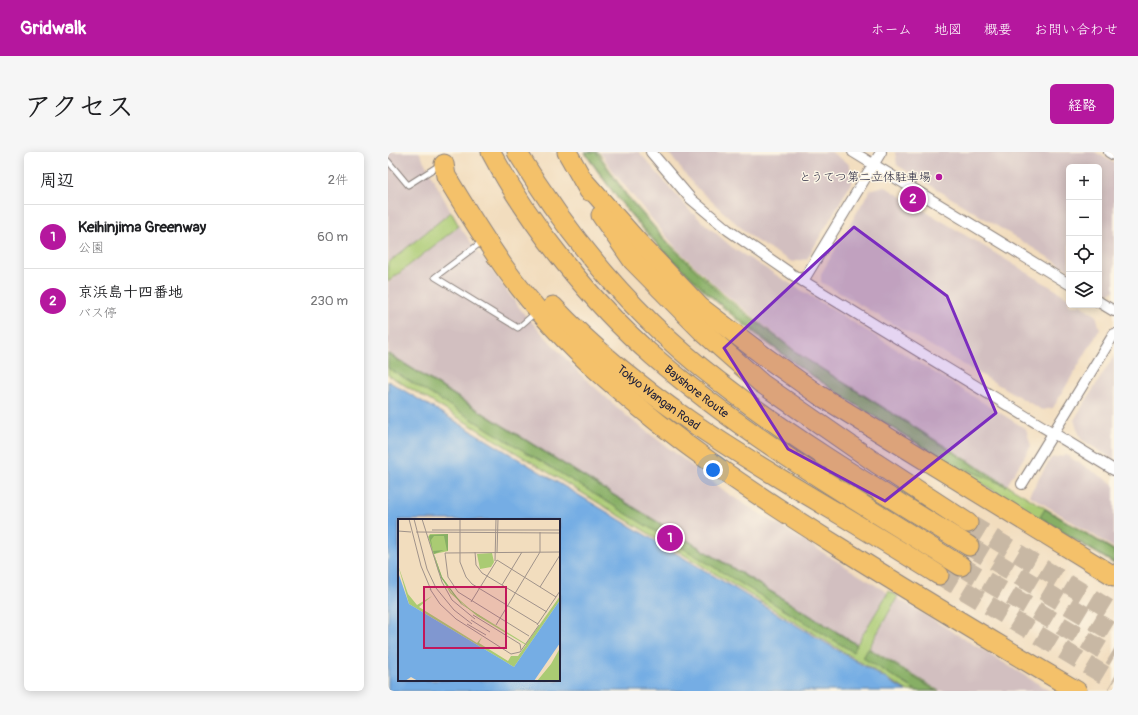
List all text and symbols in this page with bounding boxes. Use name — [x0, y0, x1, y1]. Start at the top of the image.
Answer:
text: Gridwalk — [20, 16, 86, 40]
text: ホーム — [871, 21, 912, 38]
text: 地図 — [934, 21, 962, 38]
text: 概要 — [984, 21, 1012, 38]
text: お問い合わせ — [1034, 21, 1118, 38]
button: 経路 — [1050, 84, 1114, 124]
text: アクセス — [24, 90, 134, 125]
map controls — [1066, 164, 1102, 308]
button: + — [1066, 164, 1102, 200]
text: 周辺 — [40, 170, 74, 191]
place label: とうてつ第二立体駐車場 — [799, 170, 931, 185]
text: 2件 — [328, 172, 348, 188]
marker: とうてつ第二立体駐車場 — [934, 172, 944, 182]
pin: 2 — [900, 184, 926, 214]
button: − — [1066, 200, 1102, 236]
text: Keihinjima Greenway — [78, 218, 206, 237]
text: 1 — [50, 229, 56, 245]
text: 60 m — [317, 229, 348, 245]
button: locate — [1066, 236, 1102, 272]
text: 公園 — [78, 240, 104, 256]
button: layers — [1066, 272, 1102, 308]
text: 京浜島十四番地 — [78, 283, 183, 302]
text: 2 — [49, 293, 57, 309]
text: 230 m — [311, 293, 348, 309]
text: バス停 — [78, 305, 117, 321]
street label: Tokyo Wangan Road — [614, 362, 703, 434]
street label: Bayshore Route — [661, 362, 732, 422]
your location — [703, 460, 723, 480]
inset map — [398, 519, 560, 681]
pin: 1 — [657, 523, 683, 553]

